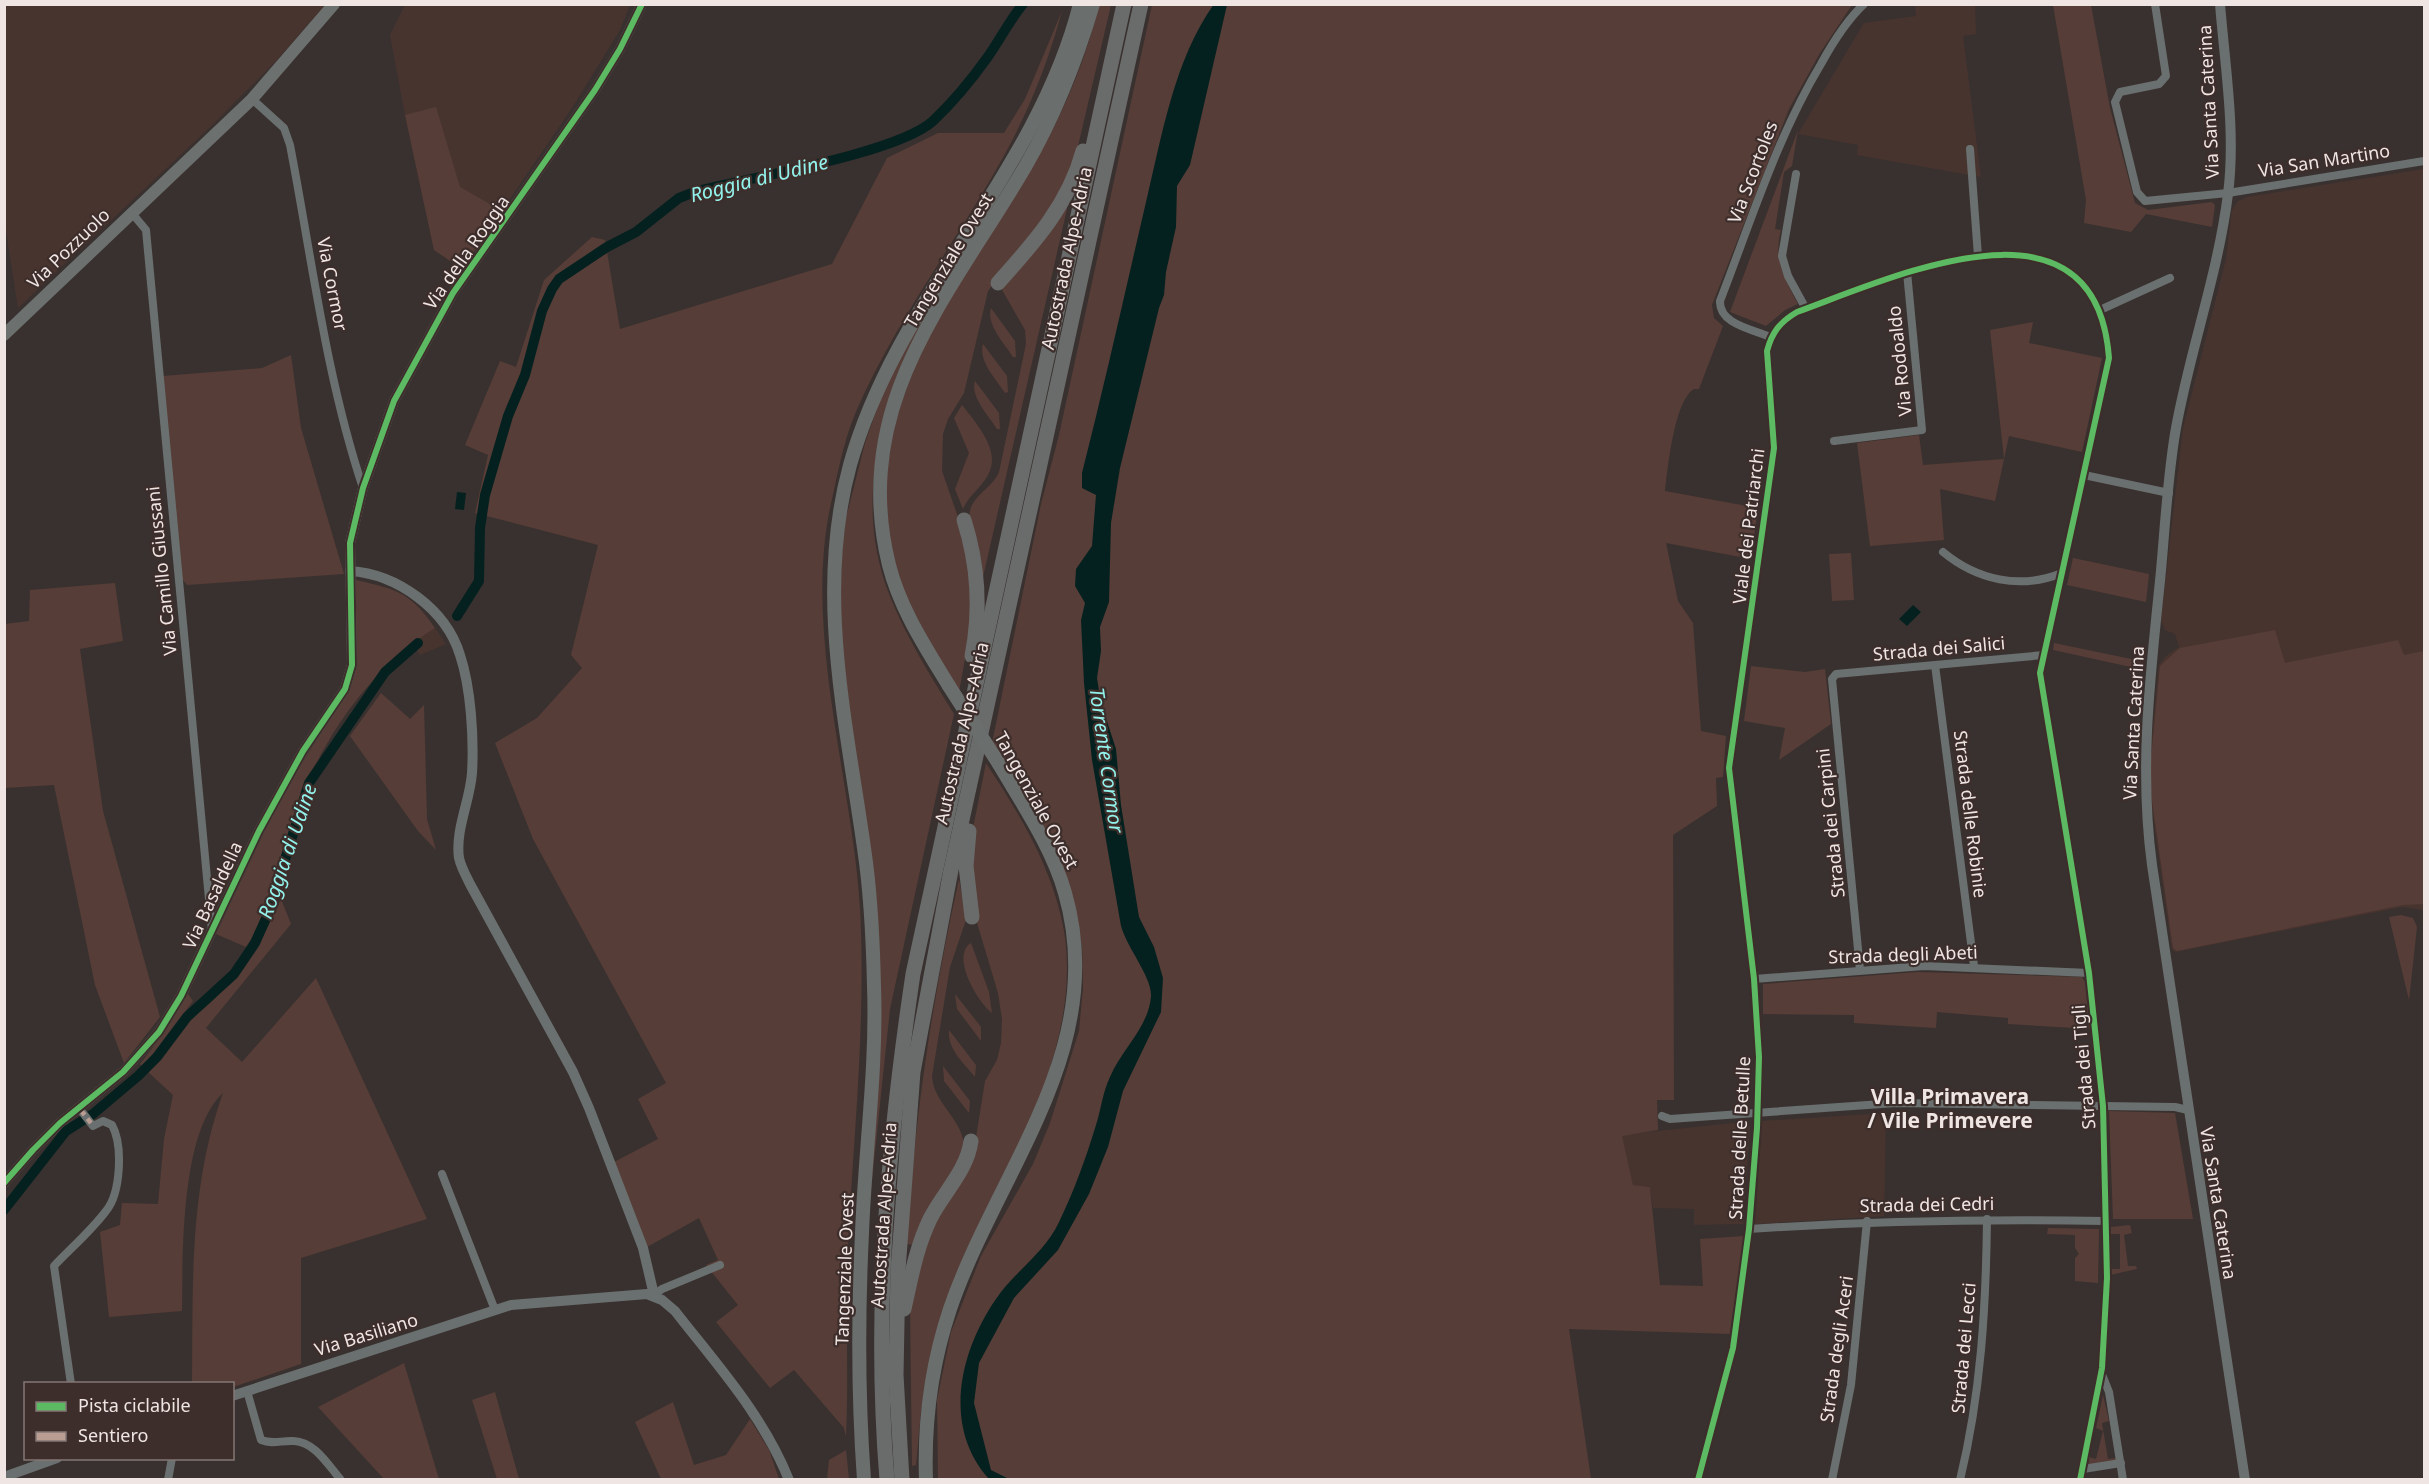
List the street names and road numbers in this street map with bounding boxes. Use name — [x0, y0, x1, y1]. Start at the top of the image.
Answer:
street label: Via Santa Caterina — [2192, 24, 2224, 180]
street label: Via Scortoles — [1721, 117, 1783, 227]
street label: Via San Martino — [2256, 138, 2392, 182]
street label: Autostrada Alpe-Adria — [1035, 164, 1097, 352]
street label: Tangenziale Ovest — [898, 188, 998, 332]
street label: Via della Roggia — [418, 190, 514, 314]
street label: Via Pozzuolo — [21, 202, 115, 294]
street label: Via Cormor — [312, 235, 354, 334]
street label: Via Rodoaldo — [1881, 305, 1917, 417]
street label: Viale dei Patriarchi — [1727, 447, 1769, 605]
street label: Via Camillo Giussani — [140, 485, 182, 657]
street label: Strada dei Salici — [1872, 630, 2006, 666]
street label: Autostrada Alpe-Adria — [928, 640, 994, 826]
street label: Via Santa Caterina — [2117, 645, 2149, 801]
street label: Tangenziale Ovest — [989, 727, 1085, 873]
street label: Strada delle Robinie — [1949, 729, 1993, 899]
street label: Strada dei Carpini — [1810, 747, 1850, 899]
street label: Via Basaldella — [177, 837, 247, 953]
street label: Strada degli Abeti — [1828, 939, 1978, 969]
street label: Strada dei Tigli — [2066, 1004, 2100, 1130]
street label: Strada delle Betulle — [1723, 1056, 1755, 1220]
street label: Autostrada Alpe-Adria — [865, 1121, 901, 1309]
street label: Via Santa Caterina — [2195, 1125, 2243, 1281]
street label: Tangenziale Ovest — [829, 1191, 859, 1346]
street label: Strada dei Cedri — [1859, 1191, 1995, 1217]
street label: Strada degli Aceri — [1814, 1274, 1858, 1424]
street label: Strada dei Lecci — [1945, 1281, 1981, 1415]
street label: Via Basiliano — [311, 1307, 421, 1361]

